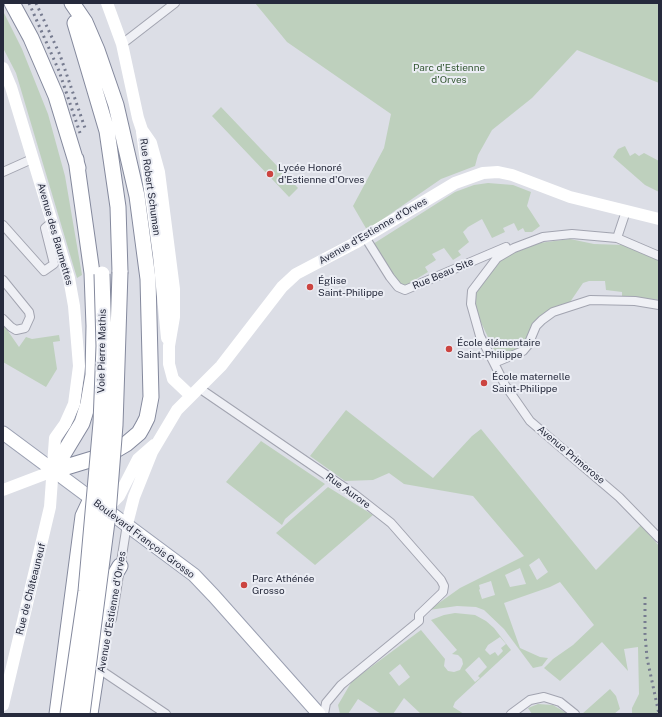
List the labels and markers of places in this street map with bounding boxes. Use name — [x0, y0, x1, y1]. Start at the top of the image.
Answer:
place label: Lycée Honoré d'Estienne d'Orves — [278, 162, 364, 186]
marker: Lycée Honoré d'Estienne d'Orves — [265, 169, 275, 179]
place label: Église Saint-Philippe — [318, 275, 383, 298]
marker: Église Saint-Philippe — [305, 282, 315, 292]
place label: École élémentaire Saint-Philippe — [457, 337, 540, 360]
marker: École élémentaire Saint-Philippe — [444, 344, 454, 354]
place label: École maternelle Saint-Philippe — [492, 371, 570, 394]
marker: École maternelle Saint-Philippe — [479, 378, 489, 388]
place label: Parc Athénée Grosso — [252, 573, 314, 596]
marker: Parc Athénée Grosso — [239, 580, 249, 590]

